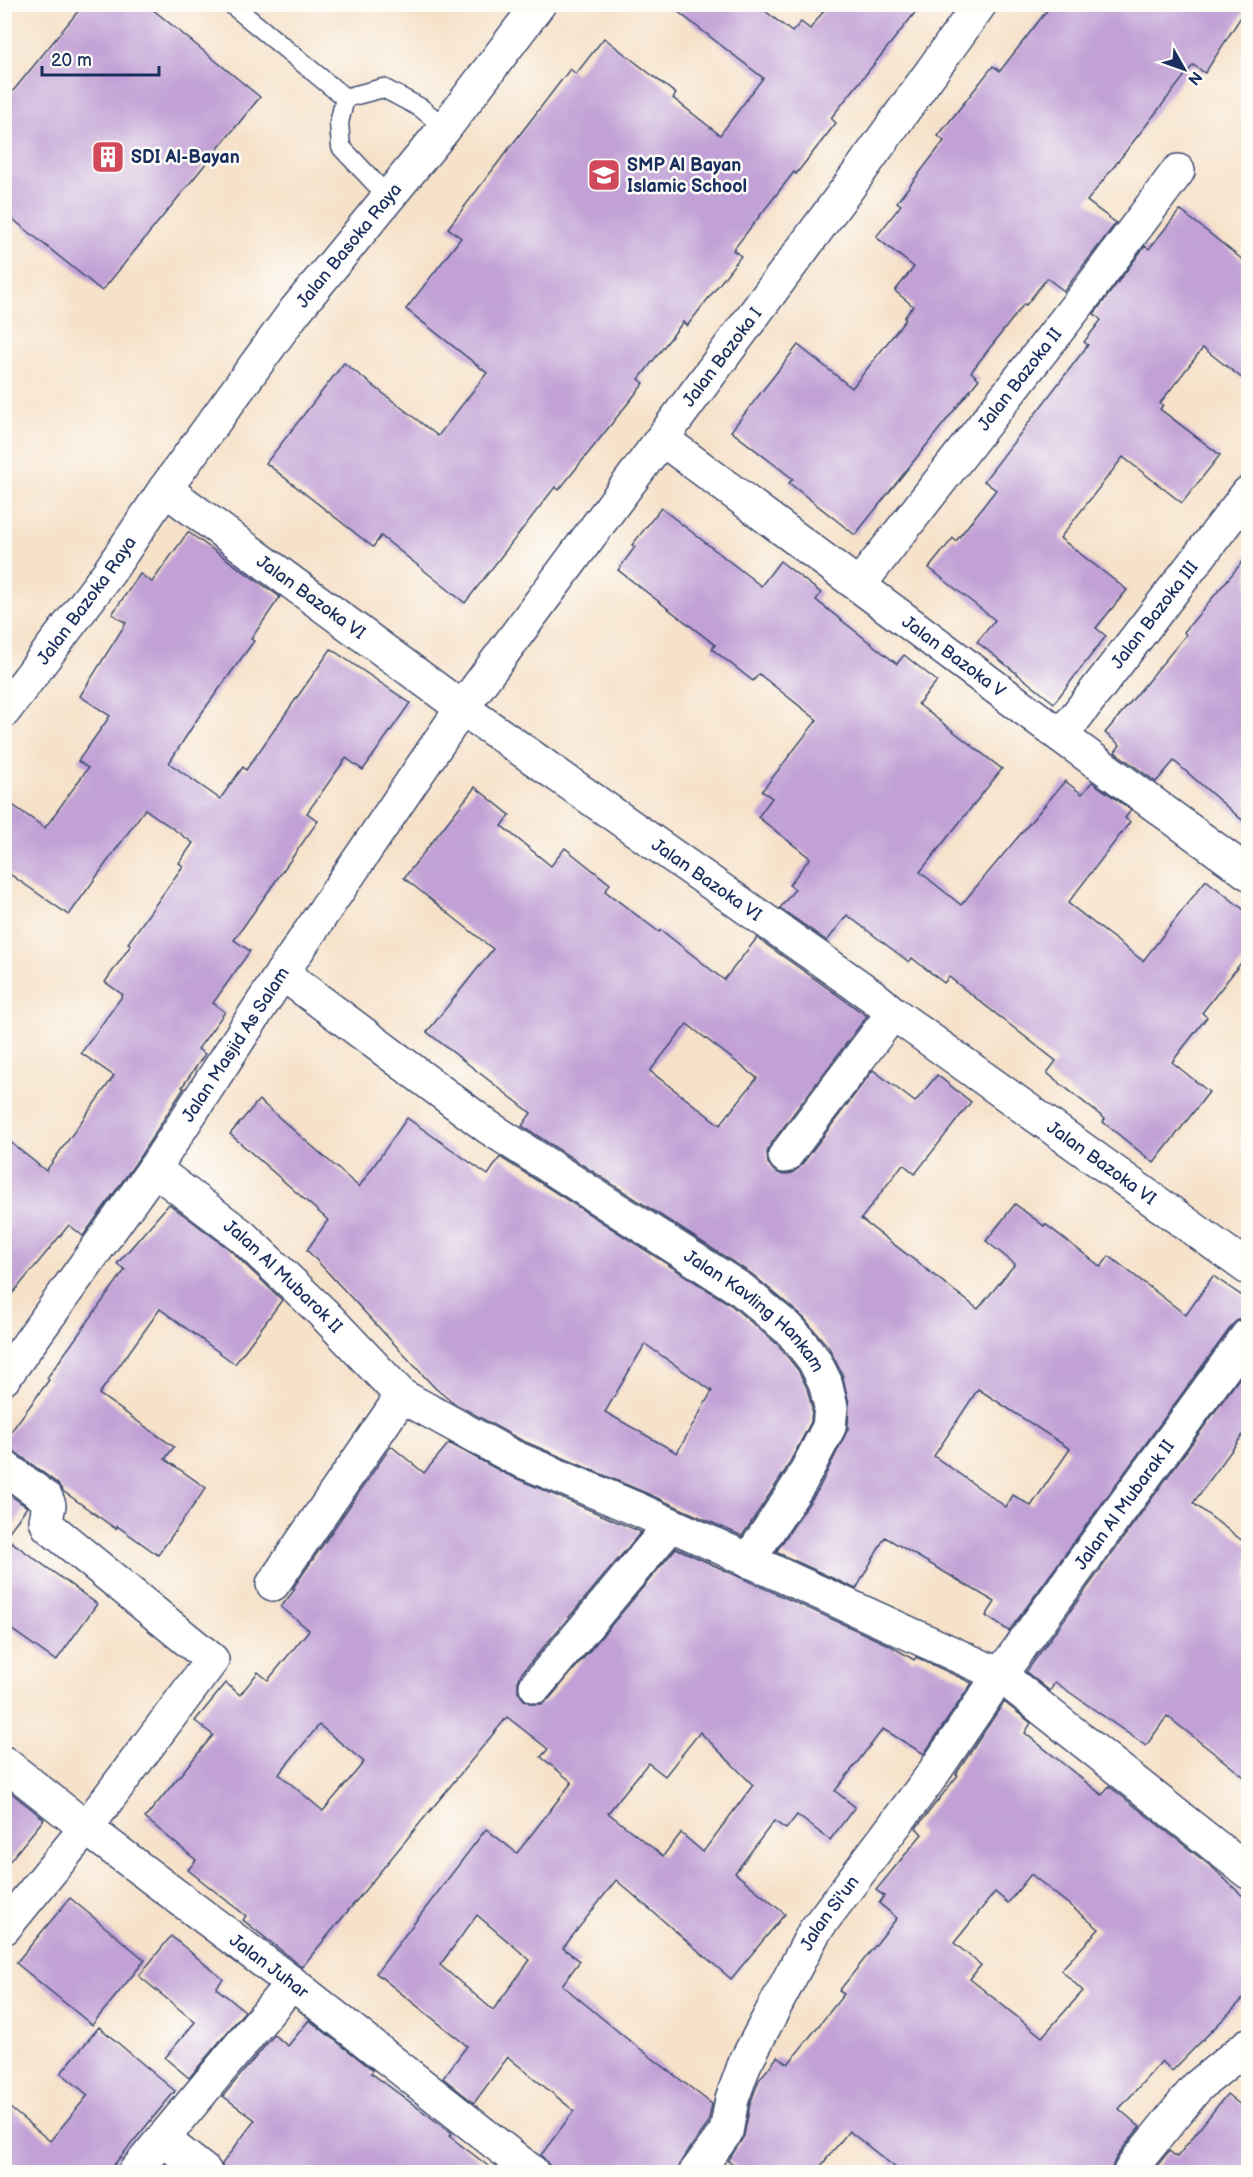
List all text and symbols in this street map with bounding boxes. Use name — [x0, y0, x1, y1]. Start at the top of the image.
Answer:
scale bar — [42, 39, 159, 77]
north arrow — [1154, 39, 1214, 99]
text: 20 m — [51, 50, 92, 71]
text: N — [1183, 67, 1205, 88]
building icon: SDI Al-Bayan — [90, 139, 126, 175]
place label: SDI Al-Bayan — [131, 147, 240, 168]
place label: SMP Al Bayan Islamic School — [627, 155, 747, 197]
school or university icon: SMP Al Bayan Islamic School — [586, 157, 622, 193]
street label: Jalan Basoka Raya — [292, 179, 406, 312]
street label: Jalan Bazoka I — [678, 304, 766, 411]
street label: Jalan Bazoka II — [973, 324, 1066, 435]
street label: Jalan Bazoka Raya — [33, 533, 141, 669]
street label: Jalan Bazoka VI — [252, 551, 369, 644]
street label: Jalan Bazoka III — [1107, 557, 1203, 673]
street label: Jalan Bazoka V — [898, 611, 1010, 702]
street label: Jalan Bazoka VI — [647, 834, 765, 926]
street label: Jalan Masjid As Salam — [178, 963, 294, 1126]
street label: Jalan Bazoka VI — [1043, 1117, 1160, 1210]
street label: Jalan Al Mubarok II — [219, 1216, 346, 1337]
street label: Jalan Kavling Hankam — [680, 1246, 828, 1375]
street label: Jalan Al Mubarak II — [1070, 1436, 1179, 1574]
street label: Jalan Si'un — [796, 1872, 864, 1954]
street label: Jalan Juhar — [225, 1930, 313, 2003]

